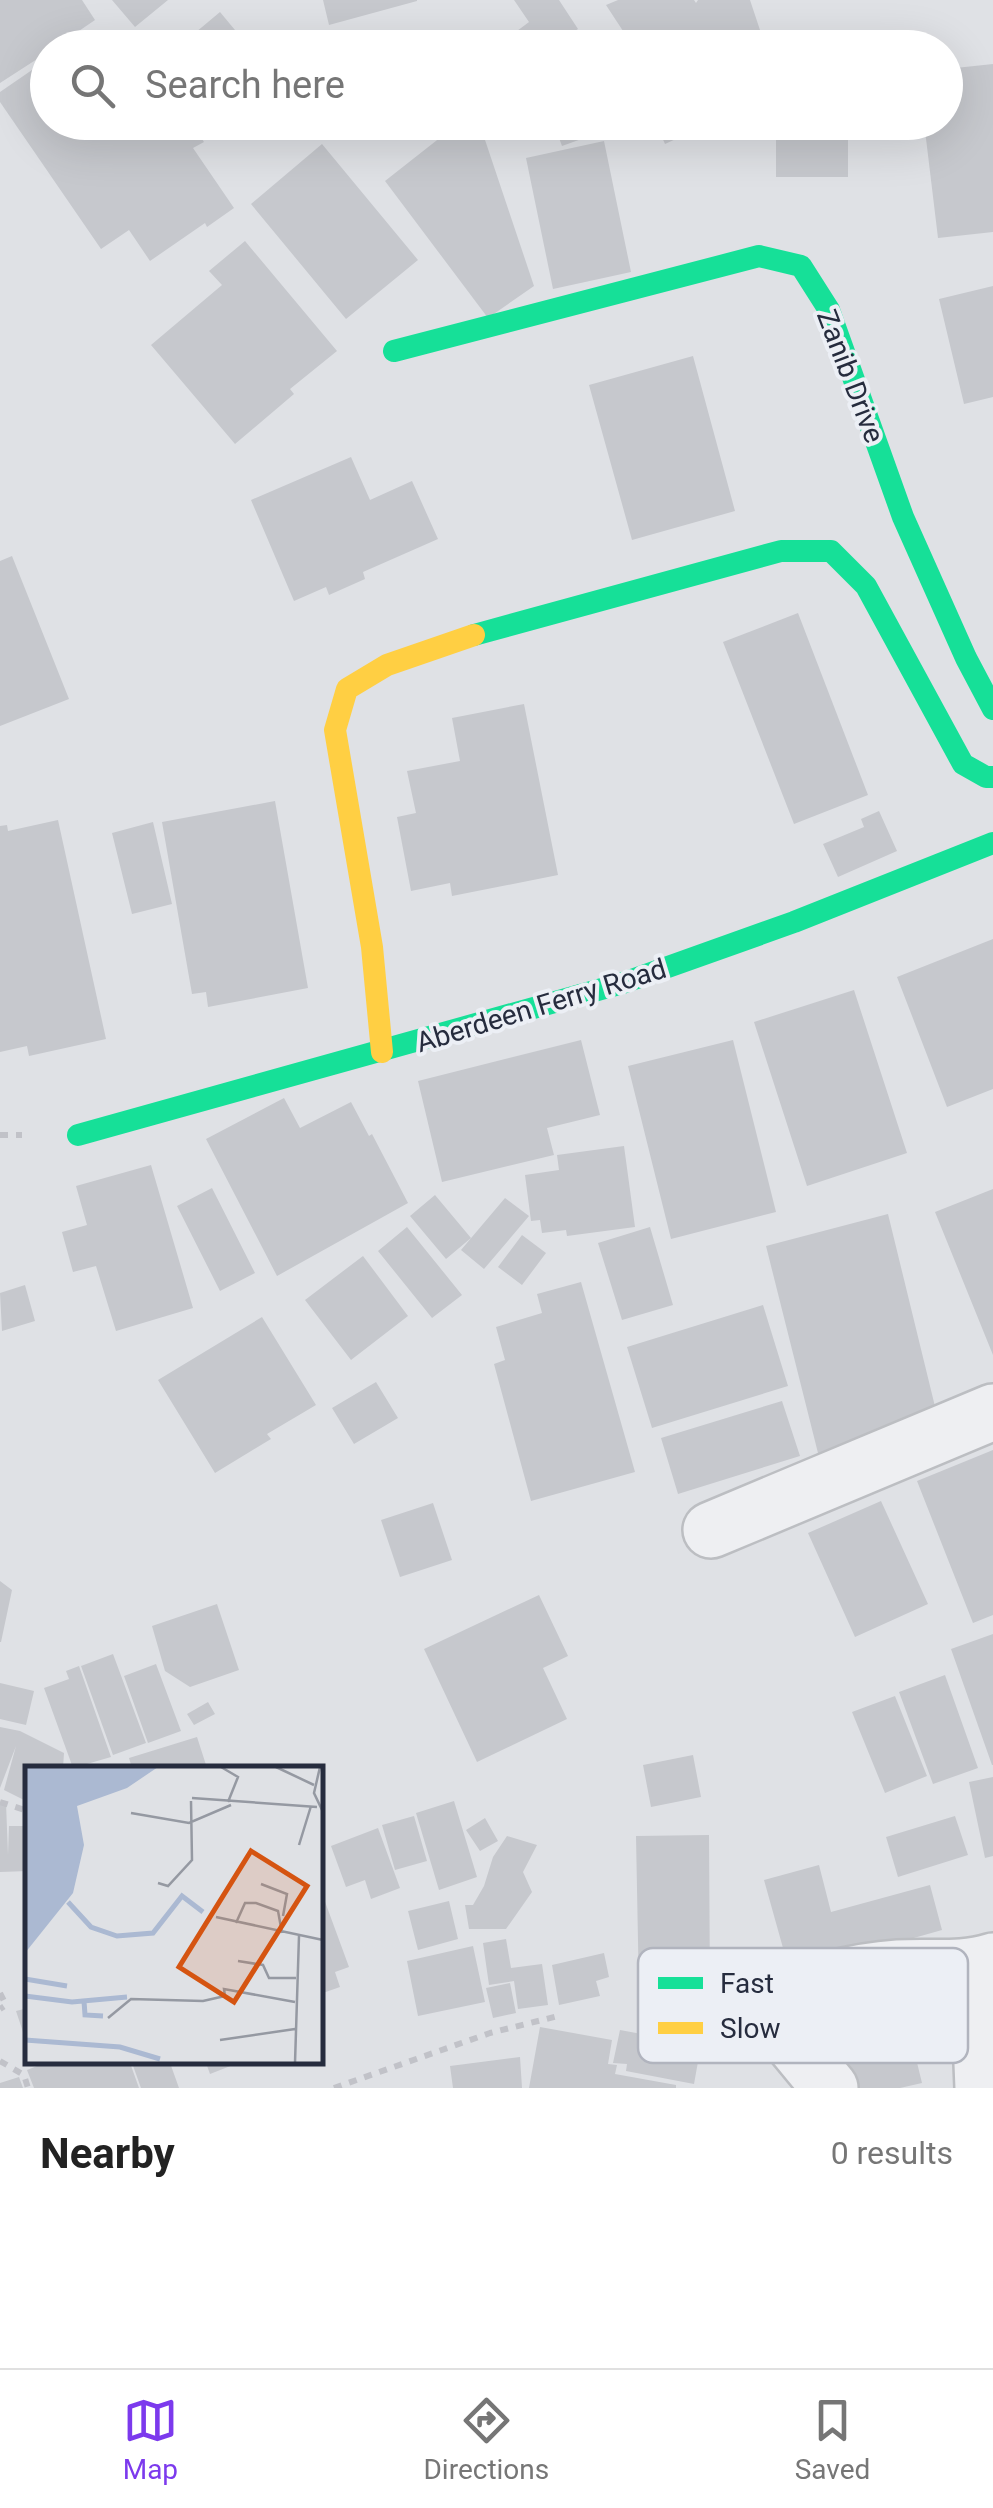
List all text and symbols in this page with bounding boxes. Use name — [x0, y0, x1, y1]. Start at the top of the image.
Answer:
search box — [30, 30, 963, 140]
icon: search — [65, 58, 120, 113]
text: Search here — [145, 63, 345, 107]
street label: Zanib Drive — [810, 305, 891, 447]
street label: Aberdeen Ferry Road — [412, 952, 670, 1059]
inset map — [25, 1766, 322, 2063]
legend — [638, 1948, 968, 2063]
text: Fast — [720, 1967, 774, 2000]
text: Slow — [720, 2012, 780, 2045]
text: Nearby — [40, 2129, 175, 2178]
text: 0 results — [831, 2134, 953, 2172]
tab: Map — [123, 2393, 178, 2486]
tab: Directions — [423, 2393, 549, 2486]
tab: Saved — [795, 2393, 870, 2486]

